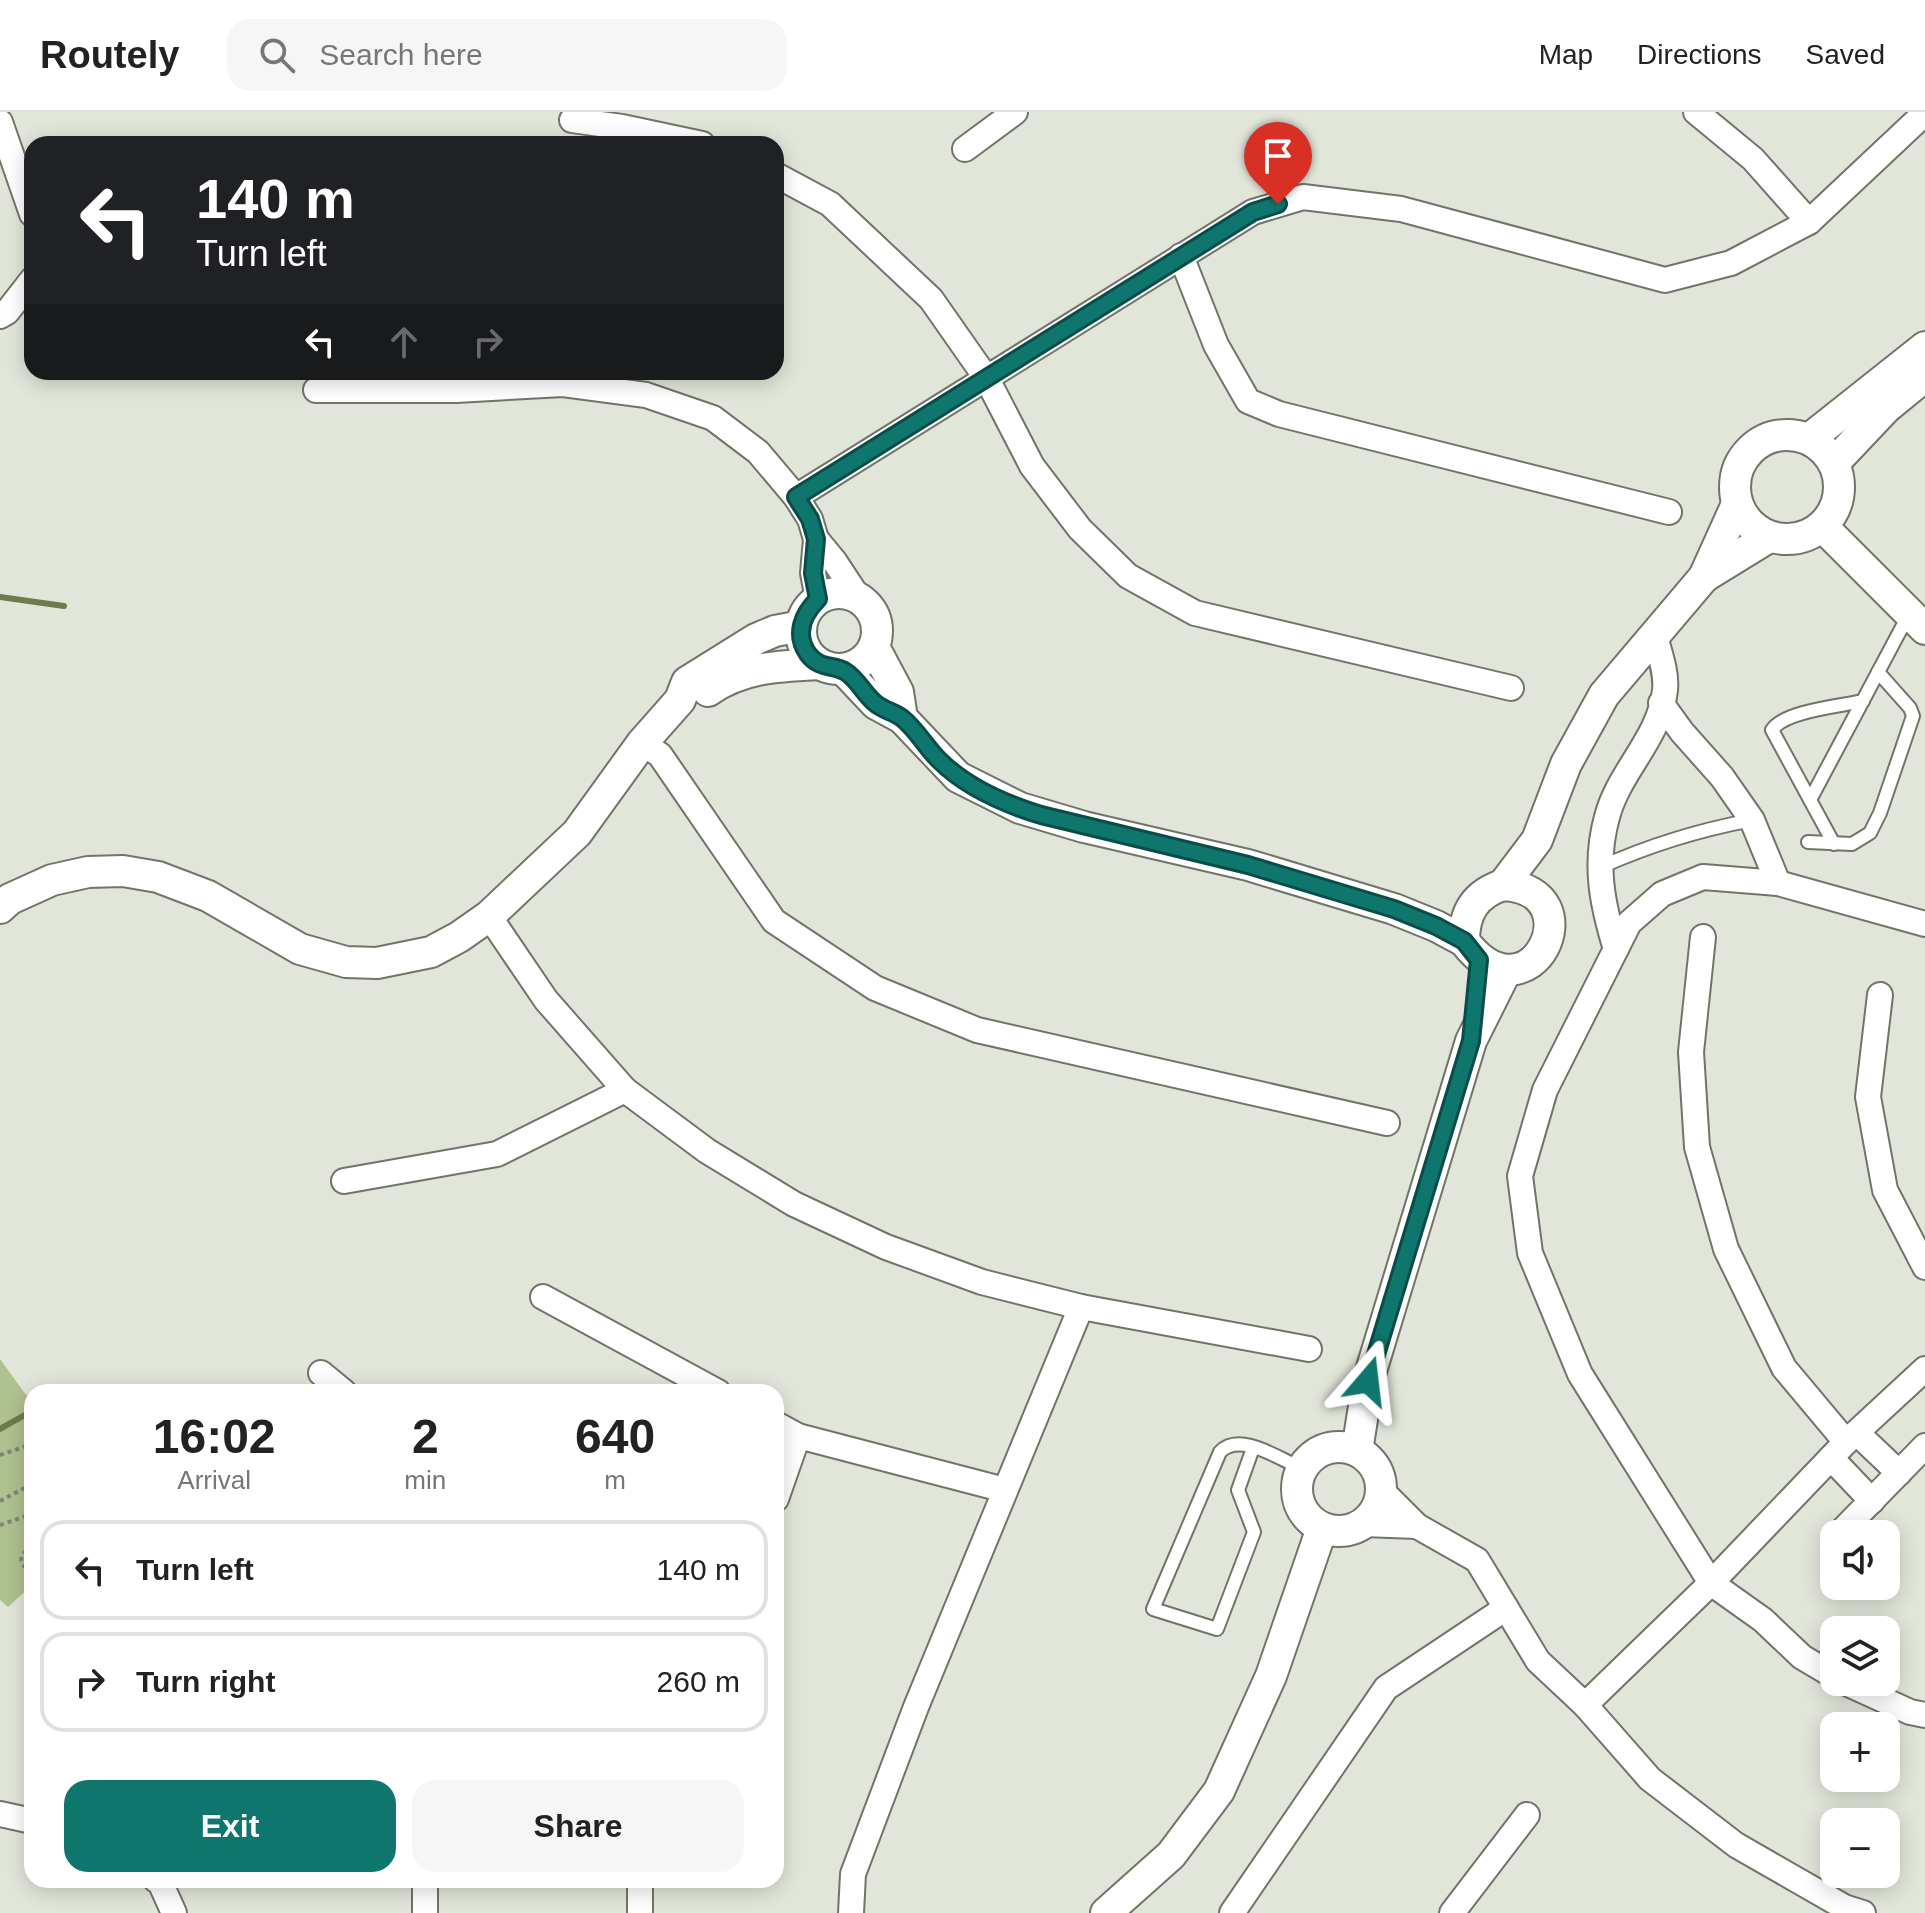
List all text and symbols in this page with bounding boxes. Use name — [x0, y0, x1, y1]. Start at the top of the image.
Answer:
search box — [227, 19, 787, 91]
icon: search — [255, 33, 299, 77]
text: Routely — [40, 34, 179, 76]
text: Search here — [319, 38, 483, 71]
text: Map — [1539, 39, 1593, 70]
text: Directions — [1637, 39, 1762, 70]
text: Saved — [1806, 39, 1885, 70]
pin — [1244, 122, 1312, 204]
icon: arrive — [1256, 134, 1300, 178]
text: 140 m — [196, 167, 355, 230]
icon: left — [64, 168, 168, 272]
text: Turn left — [196, 233, 327, 274]
icon: left — [298, 320, 342, 364]
icon: ahead — [382, 320, 426, 364]
icon: right — [466, 320, 510, 364]
position arrow — [1326, 1339, 1410, 1423]
text: 16:02 — [153, 1410, 276, 1463]
text: 2 — [412, 1410, 439, 1463]
text: 640 — [575, 1410, 655, 1463]
text: Arrival — [177, 1465, 251, 1495]
text: min — [404, 1465, 446, 1495]
text: m — [604, 1465, 626, 1495]
map controls — [1820, 1520, 1900, 1888]
button: sound — [1820, 1520, 1900, 1600]
icon: left — [68, 1548, 112, 1592]
text: Turn left — [136, 1553, 254, 1586]
text: 140 m — [657, 1553, 740, 1586]
button: layers — [1820, 1616, 1900, 1696]
icon: right — [68, 1660, 112, 1704]
text: Turn right — [136, 1665, 275, 1698]
text: 260 m — [657, 1665, 740, 1698]
button: + — [1820, 1712, 1900, 1792]
button: Exit — [64, 1780, 396, 1872]
button: Share — [412, 1780, 744, 1872]
button: − — [1820, 1808, 1900, 1888]

